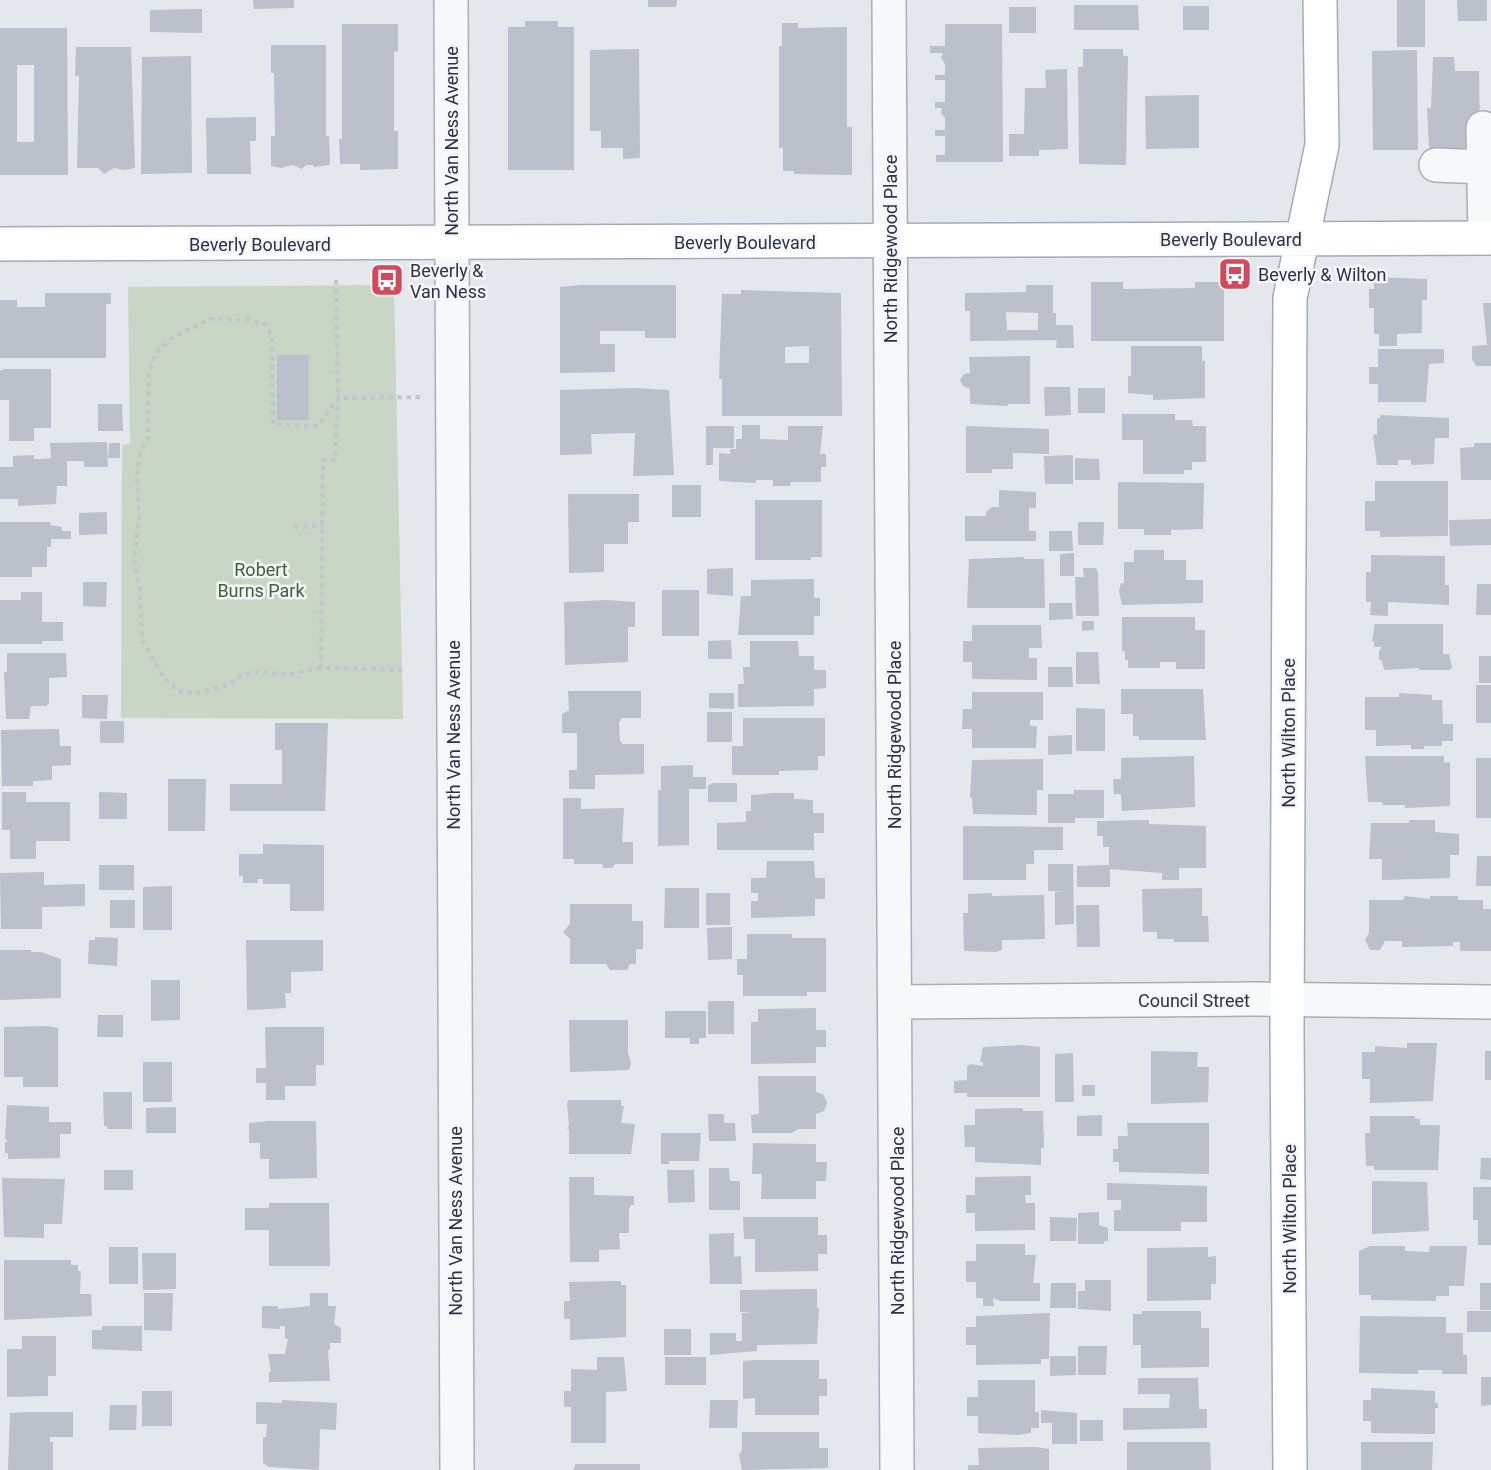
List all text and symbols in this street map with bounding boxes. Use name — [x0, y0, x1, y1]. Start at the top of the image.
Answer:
street label: North Van Ness Avenue — [441, 46, 462, 236]
street label: North Ridgewood Place — [880, 155, 901, 343]
street label: Beverly Boulevard — [1160, 229, 1302, 250]
street label: Beverly Boulevard — [674, 232, 816, 253]
street label: Beverly Boulevard — [189, 234, 331, 255]
bus stop icon: Beverly & Wilton — [1217, 256, 1253, 292]
place label: Beverly & Van Ness — [410, 260, 486, 302]
bus stop icon: Beverly & Van Ness — [369, 262, 405, 298]
place label: Beverly & Wilton — [1258, 264, 1387, 285]
park label: Robert Burns Park — [217, 559, 305, 601]
street label: North Van Ness Avenue — [443, 640, 464, 830]
street label: North Ridgewood Place — [884, 641, 905, 829]
street label: North Wilton Place — [1278, 658, 1299, 808]
street label: Council Street — [1138, 990, 1250, 1011]
street label: North Van Ness Avenue — [445, 1126, 466, 1316]
street label: North Ridgewood Place — [887, 1127, 908, 1315]
street label: North Wilton Place — [1279, 1144, 1300, 1294]

